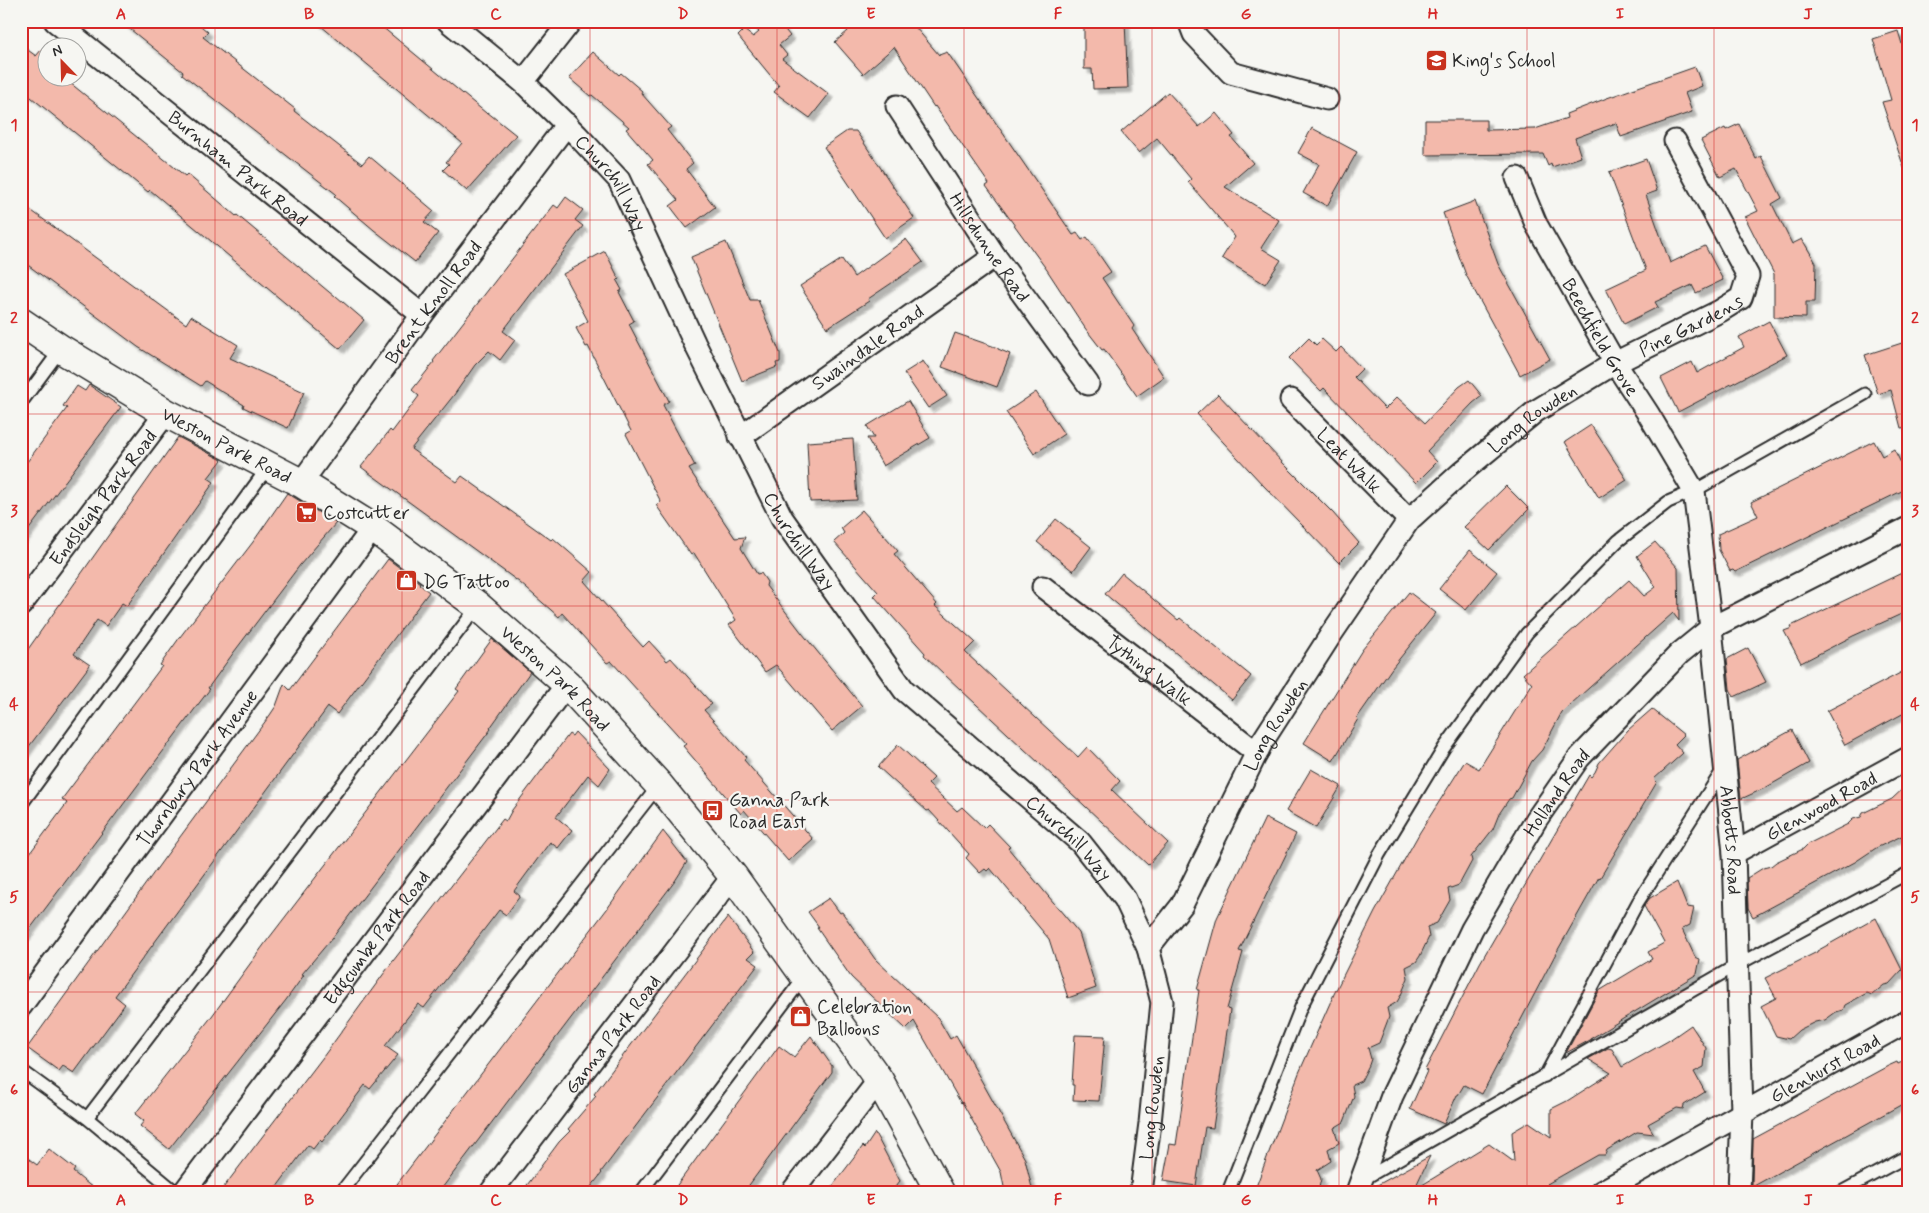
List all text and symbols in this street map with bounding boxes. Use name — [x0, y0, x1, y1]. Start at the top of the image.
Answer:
text: A — [116, 4, 126, 25]
text: B — [304, 4, 314, 25]
text: C — [490, 4, 502, 25]
text: D — [677, 4, 689, 25]
text: E — [866, 4, 876, 25]
text: F — [1054, 4, 1063, 25]
text: G — [1241, 4, 1252, 25]
text: H — [1428, 4, 1439, 25]
text: I — [1616, 4, 1625, 25]
text: J — [1803, 4, 1813, 25]
north arrow — [38, 38, 88, 88]
text: N — [50, 41, 65, 61]
school or university icon: King's School — [1424, 48, 1448, 72]
place label: King's School — [1452, 49, 1556, 76]
street label: Burnham Park Road — [162, 105, 313, 233]
text: 1 — [10, 115, 18, 136]
text: 1 — [1911, 115, 1919, 136]
street label: Churchill Way — [569, 130, 652, 236]
street label: Hillsdunne Road — [943, 188, 1035, 308]
street label: Brent Knoll Road — [380, 236, 488, 369]
street label: Beechfield Grove — [1555, 274, 1644, 401]
street label: Pine Gardens — [1635, 289, 1749, 363]
street label: Swaindale Road — [807, 299, 929, 396]
text: 2 — [10, 308, 18, 329]
text: 2 — [1911, 308, 1919, 329]
street label: Long Rowden — [1483, 378, 1582, 460]
street label: Weston Park Road — [157, 402, 296, 490]
street label: Leat Walk — [1311, 423, 1387, 500]
street label: Endsleigh Park Road — [44, 425, 163, 571]
street label: Churchill Way — [757, 488, 840, 596]
supermarket icon: Costcutter — [295, 500, 319, 524]
text: 3 — [10, 501, 18, 522]
place label: Costcutter — [323, 501, 410, 526]
text: 3 — [1911, 501, 1919, 522]
shop icon: DG Tattoo — [395, 569, 419, 593]
place label: DG Tattoo — [423, 570, 510, 595]
street label: Weston Park Road — [495, 620, 615, 737]
street label: Tything Walk — [1101, 630, 1197, 712]
street label: Long Rowden — [1239, 674, 1314, 776]
street label: Thornbury Park Avenue — [131, 685, 264, 852]
text: 4 — [9, 694, 19, 715]
text: 4 — [1910, 694, 1920, 715]
street label: Holland Road — [1518, 743, 1596, 841]
street label: Glenwood Road — [1762, 766, 1882, 847]
street label: Abbotts Road — [1713, 784, 1746, 895]
place label: Ganna Park Road East — [729, 788, 830, 835]
street label: Churchill Way — [1020, 790, 1117, 887]
bus stop icon: Ganna Park Road East — [701, 798, 725, 822]
street label: Edgcumbe Park Road — [318, 866, 436, 1011]
text: 5 — [9, 887, 19, 908]
text: 5 — [1910, 887, 1920, 908]
street label: Ganna Park Road — [560, 970, 667, 1100]
place label: Celebration Balloons — [817, 995, 912, 1042]
shop icon: Celebration Balloons — [789, 1005, 813, 1029]
street label: Glenhurst Road — [1766, 1028, 1885, 1109]
street label: Long Rowden — [1134, 1055, 1171, 1161]
text: 6 — [10, 1080, 18, 1101]
text: 6 — [1911, 1080, 1919, 1101]
text: A — [116, 1190, 126, 1211]
text: B — [304, 1190, 314, 1211]
text: C — [490, 1190, 502, 1211]
text: D — [677, 1190, 689, 1211]
text: E — [866, 1190, 876, 1211]
text: F — [1054, 1190, 1063, 1211]
text: G — [1241, 1190, 1252, 1211]
text: H — [1428, 1190, 1439, 1211]
text: I — [1616, 1190, 1625, 1211]
text: J — [1803, 1190, 1813, 1211]

